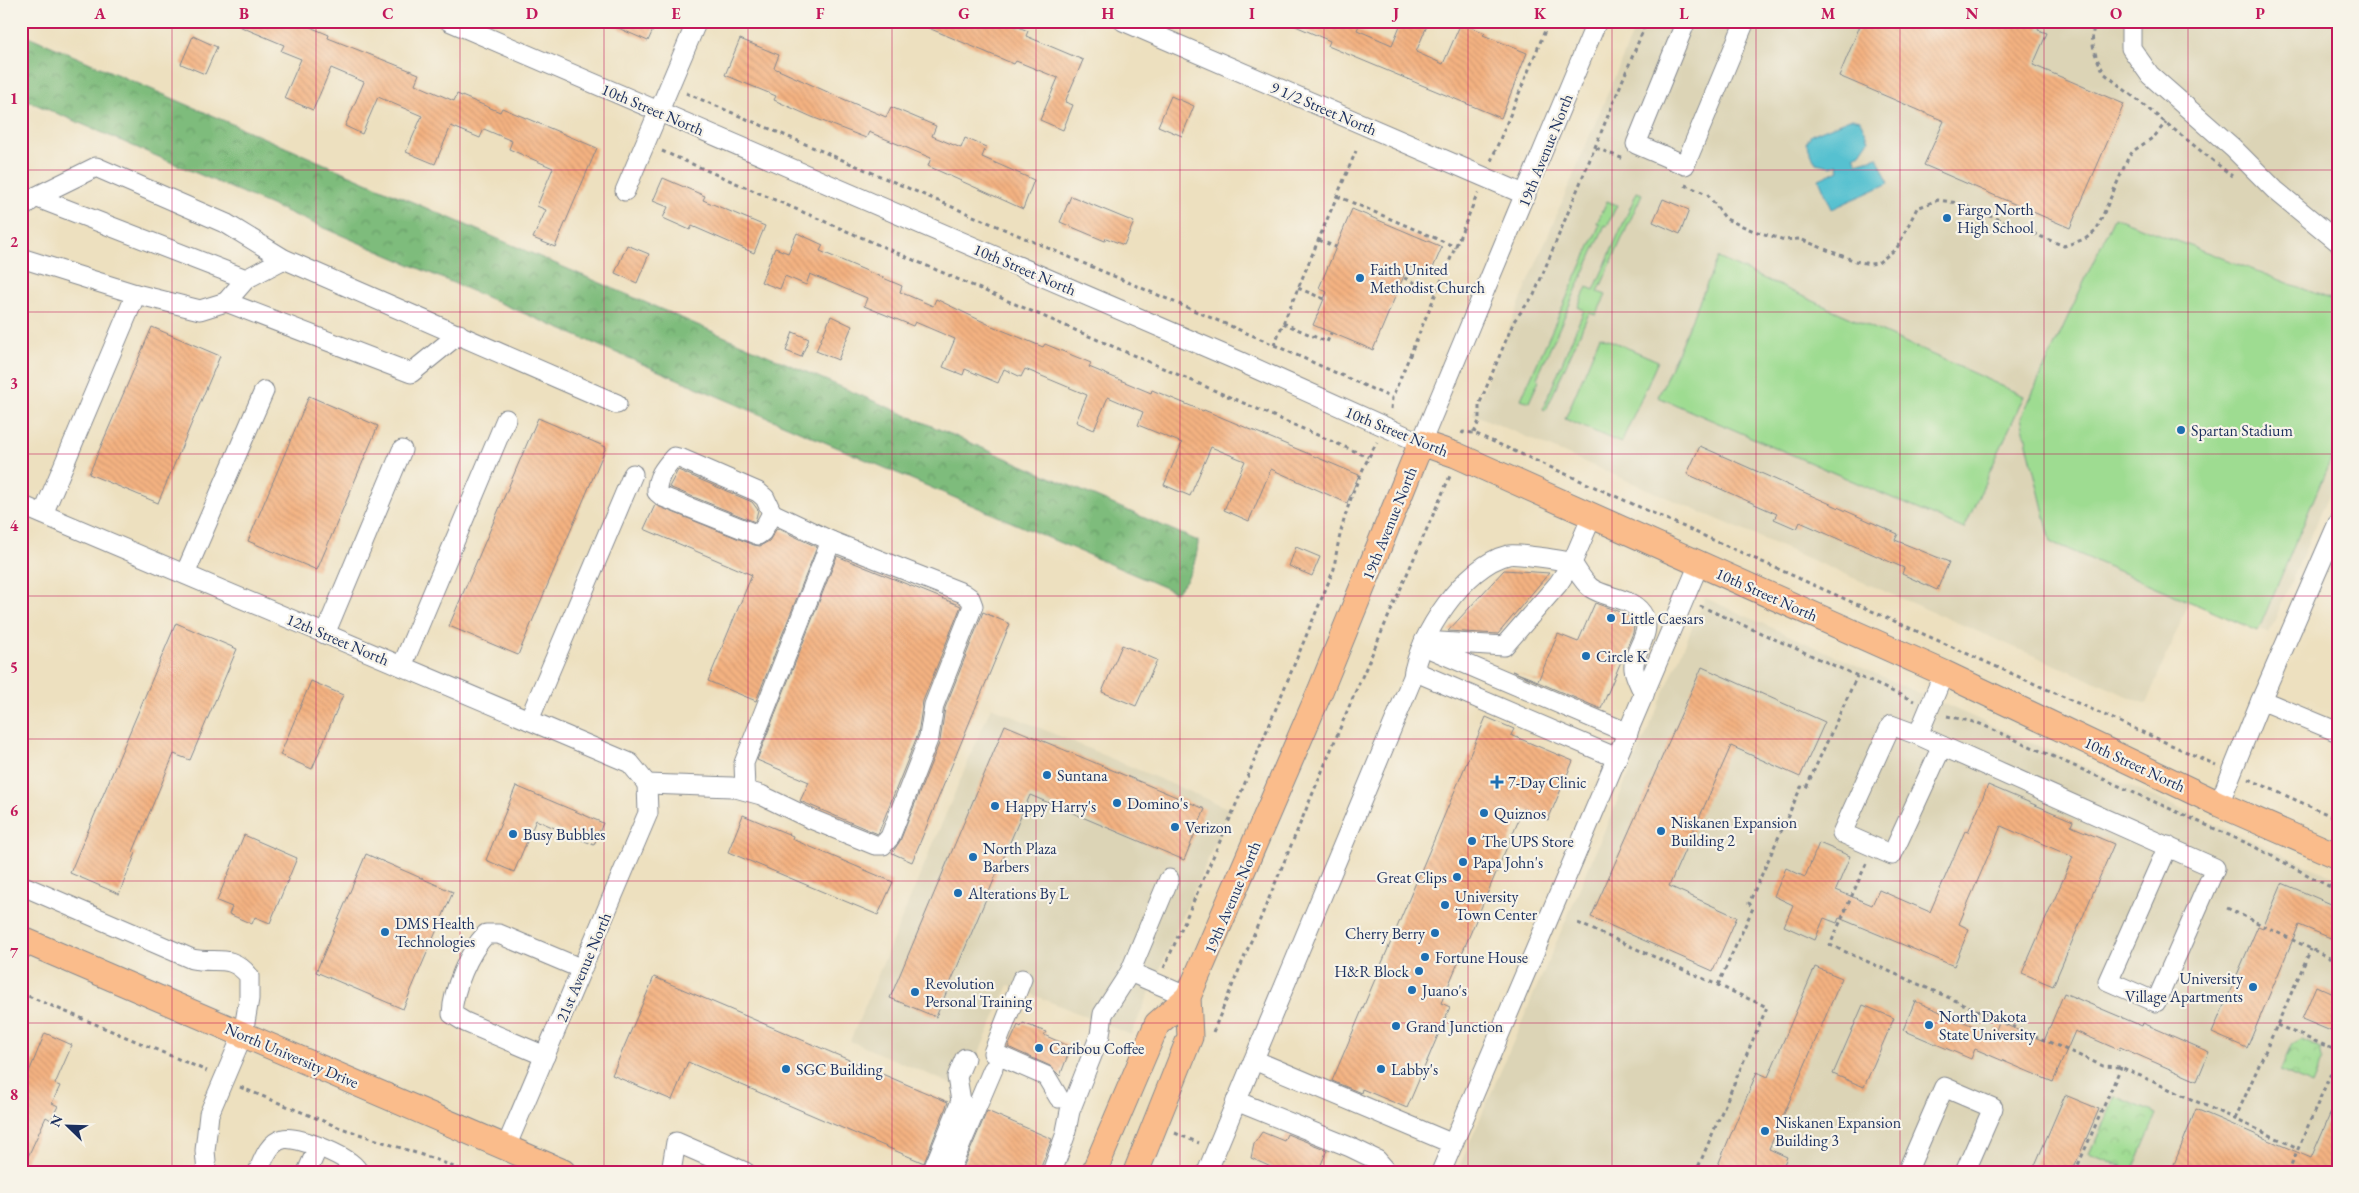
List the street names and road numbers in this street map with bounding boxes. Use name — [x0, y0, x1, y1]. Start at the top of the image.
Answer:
street label: 9 1/2 Street North — [1268, 77, 1380, 140]
street label: 10th Street North — [598, 78, 707, 140]
street label: 19th Avenue North — [1513, 91, 1578, 210]
street label: 10th Street North — [970, 238, 1079, 300]
street label: 10th Street North — [1342, 401, 1451, 462]
street label: 19th Avenue North — [1357, 464, 1422, 583]
street label: 10th Street North — [1713, 563, 1821, 626]
street label: 12th Street North — [283, 608, 392, 670]
street label: 10th Street North — [2081, 732, 2189, 797]
street label: 19th Avenue North — [1199, 838, 1266, 957]
street label: 21st Avenue North — [551, 909, 616, 1025]
street label: North University Drive — [222, 1018, 362, 1093]

